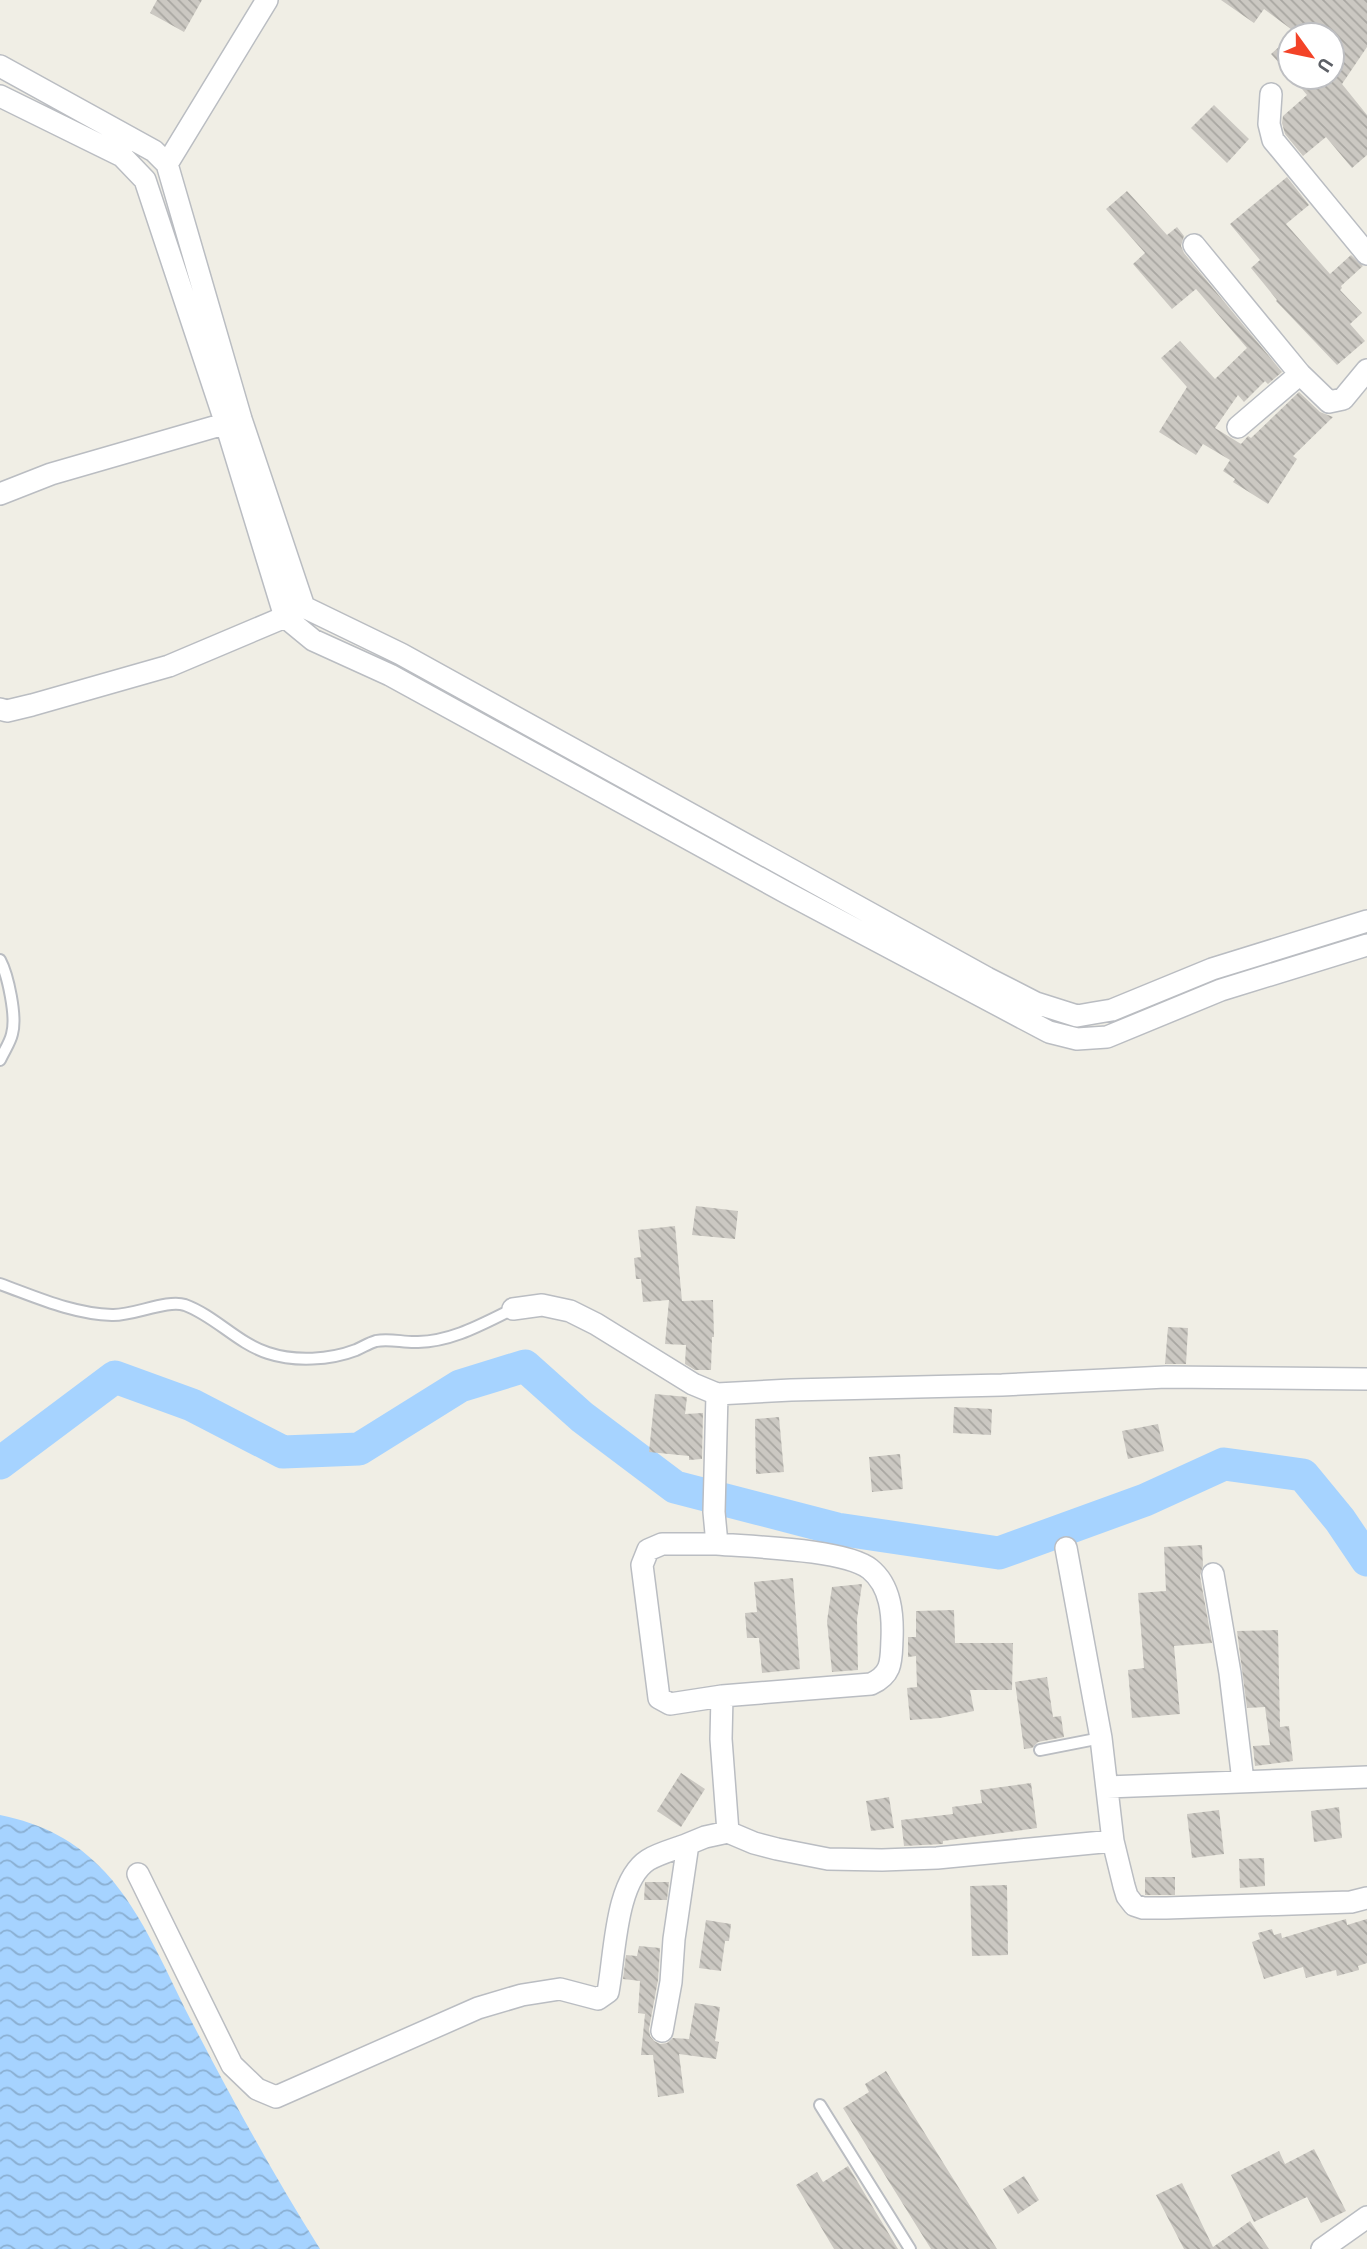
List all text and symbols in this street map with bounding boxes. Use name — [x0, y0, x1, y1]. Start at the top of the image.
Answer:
north arrow — [1276, 21, 1346, 91]
text: U — [1313, 54, 1339, 77]

